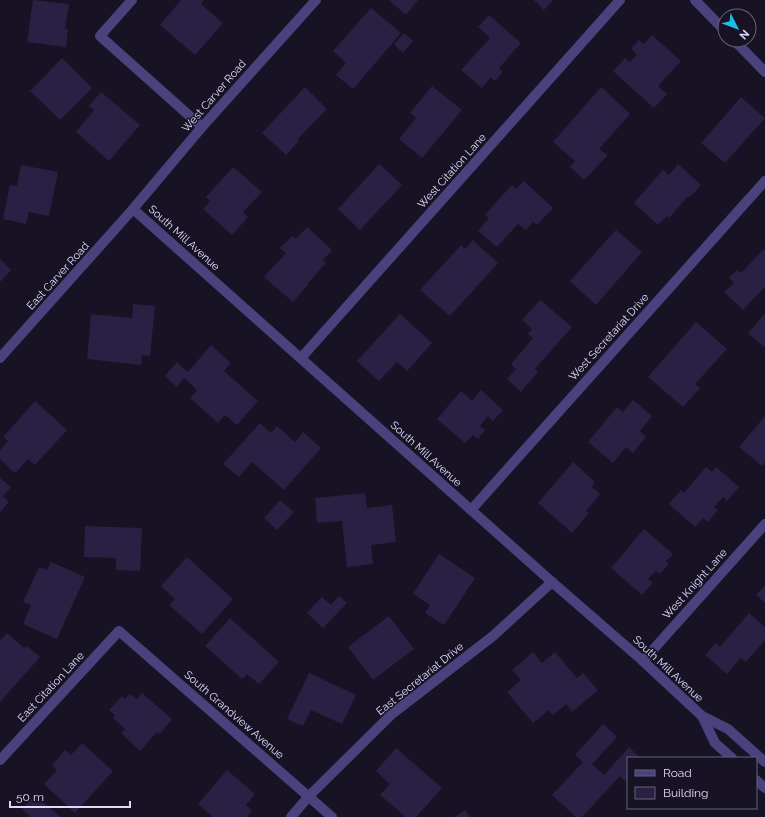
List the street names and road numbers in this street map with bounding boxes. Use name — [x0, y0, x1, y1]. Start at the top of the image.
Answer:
street label: West Carver Road — [179, 57, 249, 135]
street label: West Citation Lane — [415, 131, 489, 211]
street label: South Mill Avenue — [146, 203, 223, 274]
street label: East Carver Road — [24, 239, 92, 313]
street label: West Secretariat Drive — [566, 290, 652, 383]
street label: South Mill Avenue — [388, 419, 465, 490]
street label: West Knight Lane — [660, 546, 730, 622]
street label: South Mill Avenue — [630, 633, 706, 705]
street label: East Secretariat Drive — [374, 640, 467, 718]
street label: East Citation Lane — [15, 649, 87, 725]
street label: South Grandview Avenue — [181, 668, 287, 762]

